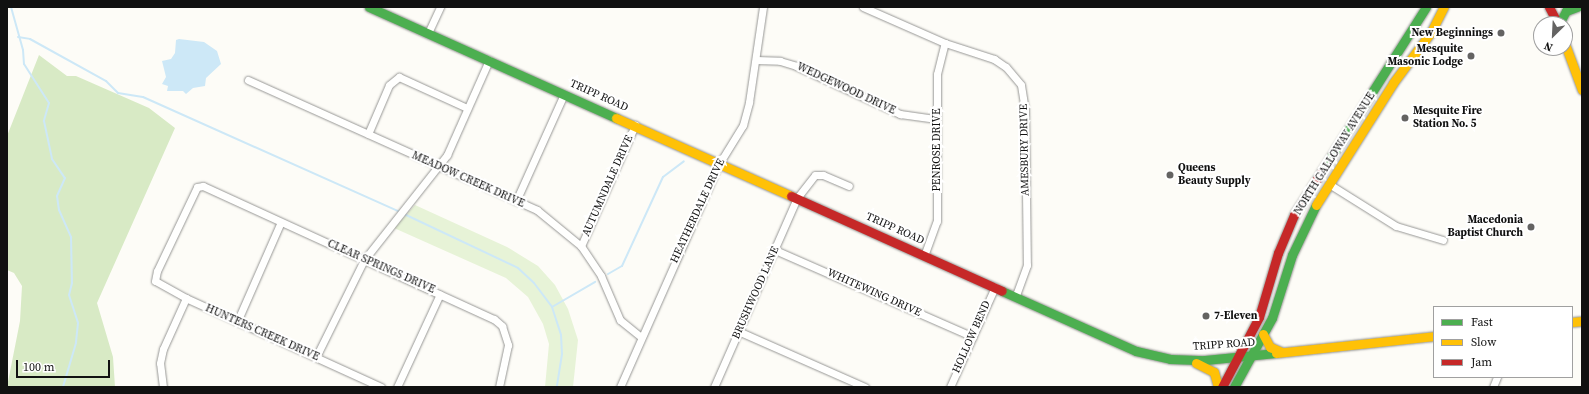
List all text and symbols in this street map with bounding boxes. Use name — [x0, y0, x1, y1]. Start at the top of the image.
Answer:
north arrow — [1533, 16, 1573, 56]
place label: New Beginnings — [1411, 26, 1493, 40]
marker: New Beginnings — [1496, 28, 1506, 38]
text: N — [1542, 38, 1555, 55]
place label: Mesquite Masonic Lodge — [1387, 43, 1463, 69]
marker: Mesquite Masonic Lodge — [1466, 51, 1476, 61]
street label: WEDGEWOOD DRIVE — [794, 60, 898, 118]
street label: TRIPP ROAD — [568, 77, 630, 115]
street label: NORTH GALLOWAY AVENUE — [1292, 90, 1378, 218]
street label: AMESBURY DRIVE — [1018, 104, 1032, 196]
place label: Mesquite Fire Station No. 5 — [1413, 105, 1482, 131]
street label: PENROSE DRIVE — [930, 108, 944, 192]
marker: Mesquite Fire Station No. 5 — [1400, 113, 1410, 123]
street label: AUTUMNDALE DRIVE — [580, 133, 636, 239]
street label: MEADOW CREEK DRIVE — [409, 149, 527, 211]
street label: HEATHERDALE DRIVE — [668, 157, 728, 265]
place label: Queens Beauty Supply — [1178, 162, 1251, 188]
marker: Queens Beauty Supply — [1165, 170, 1175, 180]
street label: TRIPP ROAD — [864, 210, 926, 248]
place label: Macedonia Baptist Church — [1447, 214, 1523, 240]
marker: Macedonia Baptist Church — [1526, 222, 1536, 232]
street label: CLEAR SPRINGS DRIVE — [325, 237, 437, 297]
street label: BRUSHWOOD LANE — [730, 245, 782, 341]
street label: WHITEWING DRIVE — [825, 266, 923, 320]
street label: HOLLOW BEND — [950, 299, 994, 375]
street label: HUNTERS CREEK DRIVE — [203, 302, 321, 364]
legend — [1433, 306, 1573, 378]
place label: 7-Eleven — [1214, 309, 1257, 323]
marker: 7-Eleven — [1201, 311, 1211, 321]
text: Fast — [1471, 314, 1493, 330]
text: Slow — [1471, 334, 1496, 350]
street label: TRIPP ROAD — [1192, 336, 1256, 354]
scale bar — [18, 352, 112, 378]
text: Jam — [1471, 354, 1492, 370]
text: 100 m — [23, 359, 55, 375]

